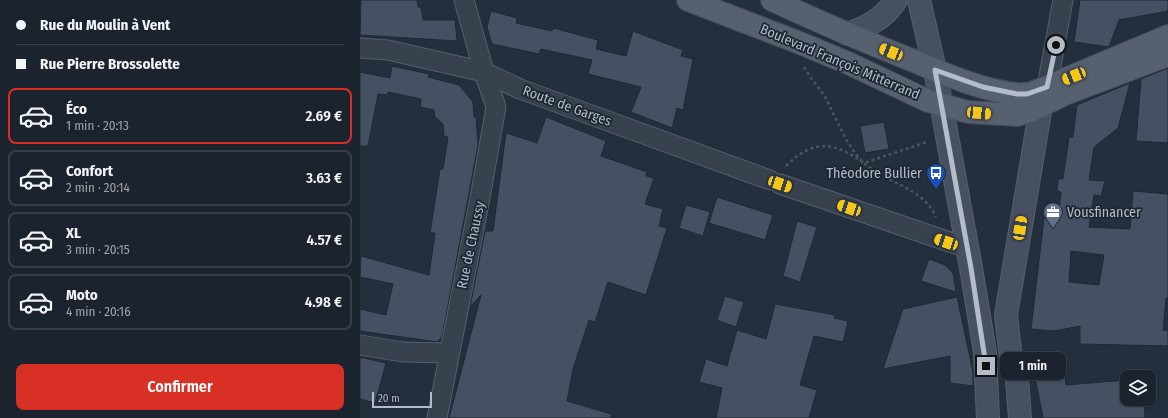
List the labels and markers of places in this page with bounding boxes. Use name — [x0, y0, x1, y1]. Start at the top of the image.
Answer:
bus stop icon: Théodore Bullier — [925, 162, 947, 190]
place label: Théodore Bullier — [827, 165, 922, 182]
office icon: Vousfinancer — [1042, 201, 1064, 229]
place label: Vousfinancer — [1067, 204, 1141, 221]

